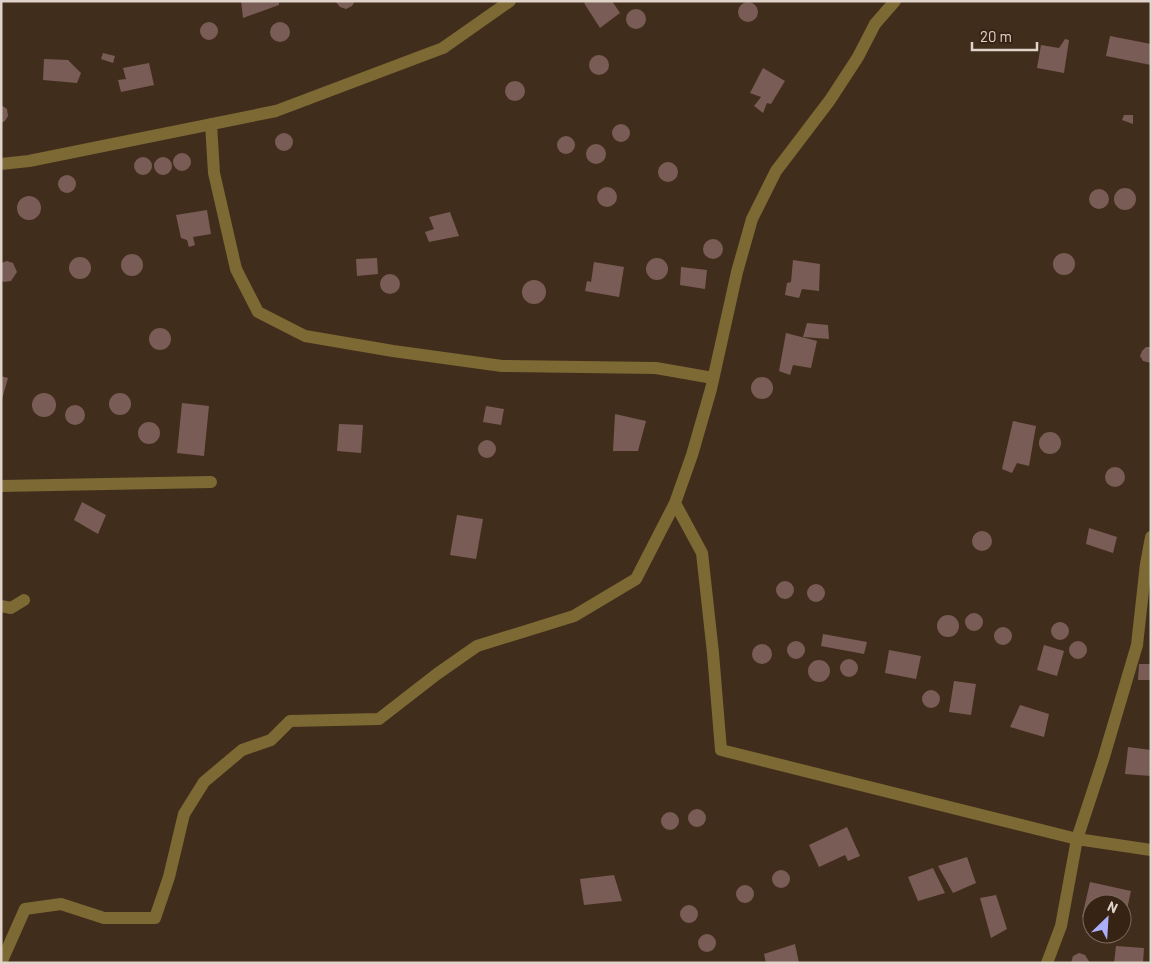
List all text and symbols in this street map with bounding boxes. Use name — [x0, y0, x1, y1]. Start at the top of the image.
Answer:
scale bar — [972, 20, 1037, 52]
text: 20 m — [980, 27, 1012, 45]
north arrow — [1082, 894, 1132, 944]
text: N — [1105, 897, 1121, 916]

